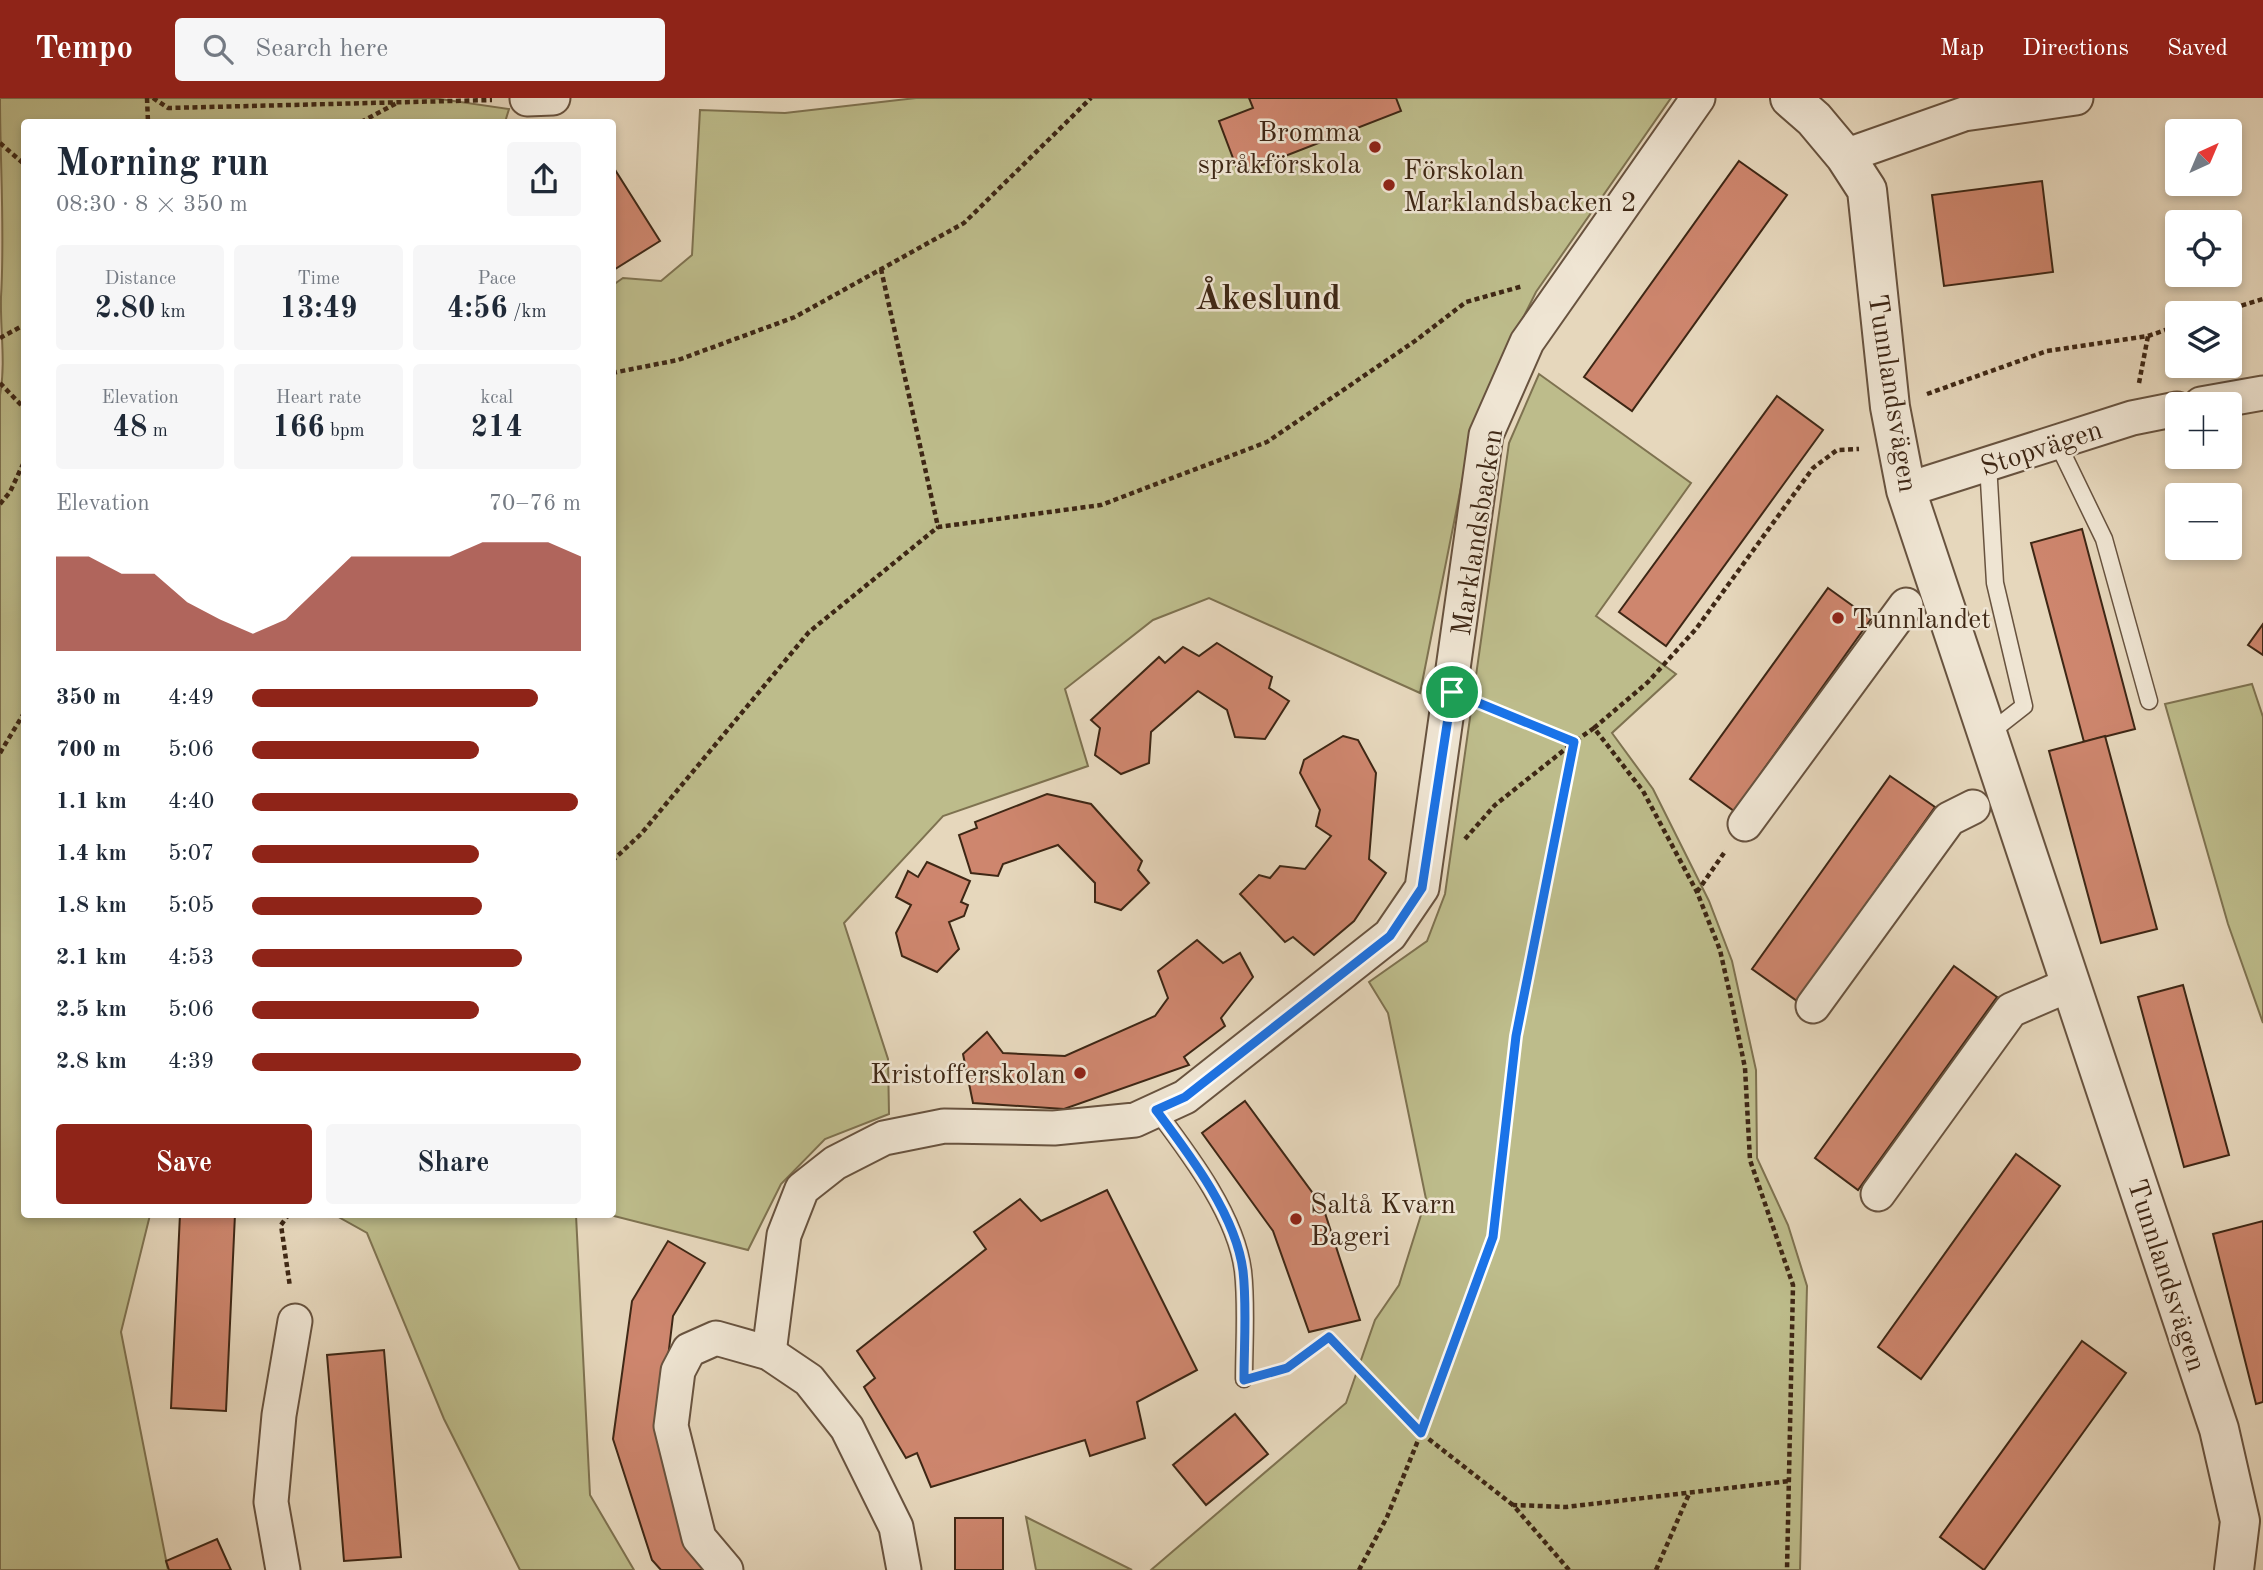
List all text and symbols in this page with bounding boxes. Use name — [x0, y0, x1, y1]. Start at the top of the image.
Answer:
search box — [175, 18, 665, 81]
icon: search — [199, 30, 237, 68]
text: Tempo — [35, 33, 133, 66]
text: Search here — [255, 36, 388, 62]
text: Map — [1940, 37, 1984, 61]
text: Directions — [2022, 37, 2129, 61]
text: Saved — [2167, 37, 2228, 61]
north arrow — [2165, 119, 2242, 196]
map controls — [2165, 119, 2242, 560]
place label: Bromma språkförskola — [1198, 120, 1361, 180]
marker: Bromma språkförskola — [1367, 139, 1383, 155]
button: share — [507, 142, 581, 216]
text: Morning run — [56, 146, 269, 184]
place label: Förskolan Marklandsbacken 2 — [1403, 158, 1637, 218]
marker: Förskolan Marklandsbacken 2 — [1381, 177, 1397, 193]
text: 08:30 · 8 × 350 m — [56, 193, 248, 216]
button: locate — [2165, 210, 2242, 287]
text: Distance — [104, 270, 176, 289]
text: Time — [297, 270, 340, 289]
text: Pace — [478, 270, 516, 289]
district label: Åkeslund — [1195, 276, 1341, 317]
street label: Tunnlandsvägen — [1862, 292, 1921, 495]
text: 2.80 — [95, 294, 155, 324]
text: 13:49 — [279, 294, 357, 324]
text: 4:56 — [447, 294, 508, 324]
button: layers — [2165, 301, 2242, 378]
text: km — [155, 303, 186, 322]
text: /km — [508, 303, 547, 322]
text: Elevation — [102, 389, 179, 408]
text: Heart rate — [276, 389, 361, 408]
text: kcal — [480, 389, 513, 408]
button: + — [2165, 392, 2242, 469]
text: 48 — [113, 413, 147, 443]
text: 166 — [272, 413, 325, 443]
text: 214 — [471, 413, 523, 443]
street label: Stopvägen — [1978, 417, 2106, 483]
text: m — [147, 422, 168, 441]
text: bpm — [325, 422, 365, 441]
street label: Marklandsbacken — [1449, 427, 1509, 638]
button: − — [2165, 483, 2242, 560]
text: Elevation — [56, 492, 150, 515]
text: 70–76 m — [489, 492, 581, 515]
place label: Tunnlandet — [1852, 607, 1991, 635]
marker: Tunnlandet — [1830, 610, 1846, 626]
pin — [1422, 662, 1482, 722]
icon: arrive — [1433, 673, 1471, 711]
text: 350 m — [56, 686, 121, 709]
text: 4:49 — [168, 686, 214, 709]
text: 700 m — [56, 738, 121, 761]
text: 5:06 — [168, 738, 214, 761]
text: 1.1 km — [56, 790, 127, 813]
text: 4:40 — [168, 790, 214, 813]
text: 1.4 km — [56, 842, 127, 865]
text: 5:07 — [168, 842, 214, 865]
text: 1.8 km — [56, 894, 127, 917]
text: 5:05 — [168, 894, 214, 917]
text: 2.1 km — [56, 946, 127, 969]
text: 4:53 — [168, 946, 214, 969]
text: 2.5 km — [56, 998, 127, 1021]
text: 5:06 — [168, 998, 214, 1021]
text: 2.8 km — [56, 1050, 127, 1073]
text: 4:39 — [168, 1050, 214, 1073]
place label: Kristofferskolan — [870, 1062, 1066, 1090]
marker: Kristofferskolan — [1072, 1065, 1088, 1081]
button: Save — [56, 1124, 312, 1204]
button: Share — [326, 1124, 581, 1204]
street label: Tunnlandsvägen — [2121, 1176, 2209, 1375]
place label: Saltå Kvarn Bageri — [1310, 1192, 1456, 1252]
marker: Saltå Kvarn Bageri — [1288, 1211, 1304, 1227]

